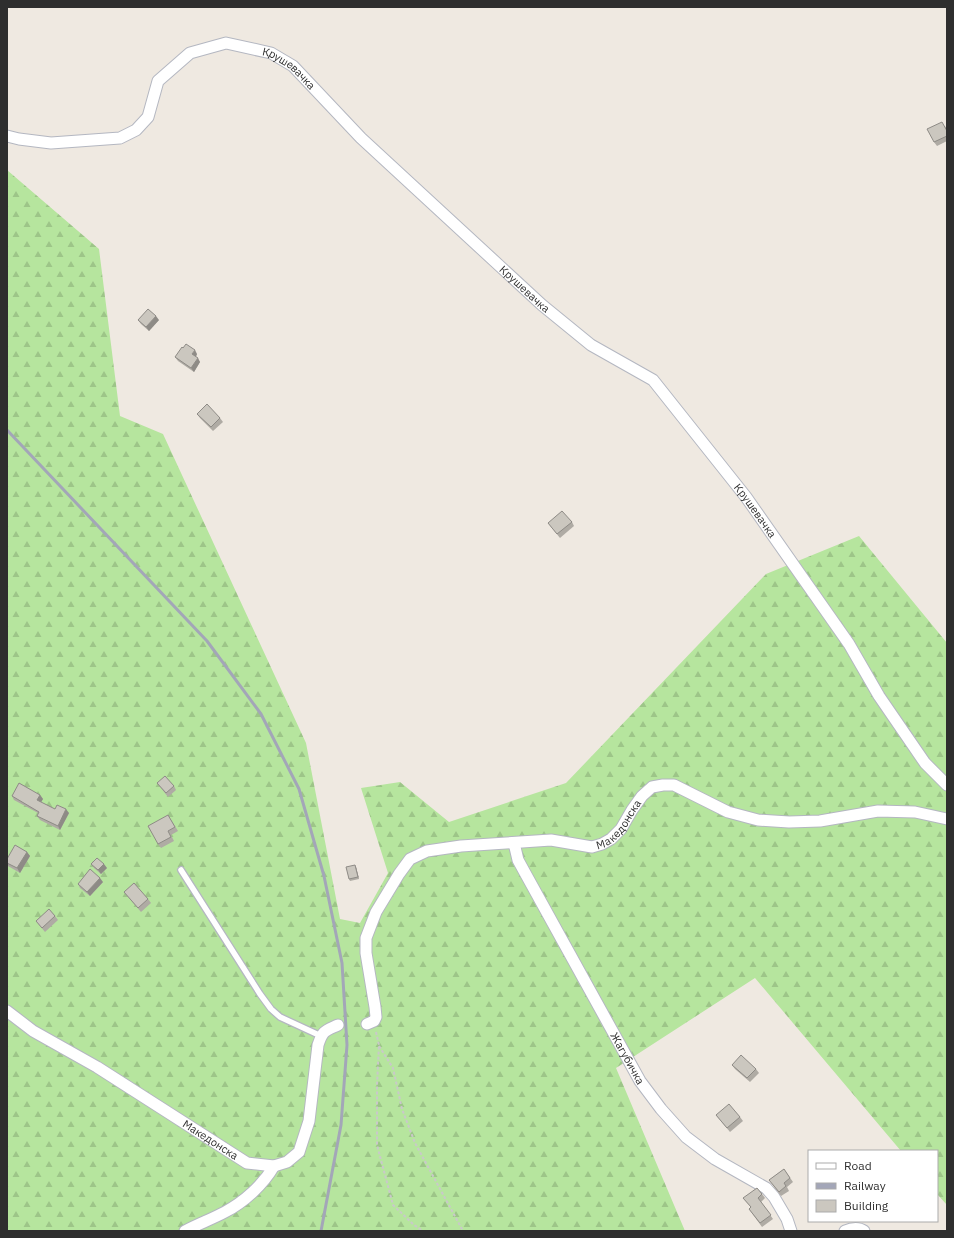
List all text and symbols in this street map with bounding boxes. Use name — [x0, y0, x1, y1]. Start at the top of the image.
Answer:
street label: Крушевачка — [261, 44, 318, 92]
street label: Крушевачка — [497, 262, 553, 316]
street label: Крушевачка — [731, 481, 780, 541]
street label: Македонска — [594, 797, 644, 852]
street label: Жагубичка — [607, 1030, 648, 1087]
street label: Македонска — [180, 1117, 241, 1163]
legend — [808, 1150, 938, 1222]
text: Road — [844, 1158, 872, 1173]
text: Railway — [844, 1178, 886, 1193]
text: Building — [844, 1198, 889, 1213]

